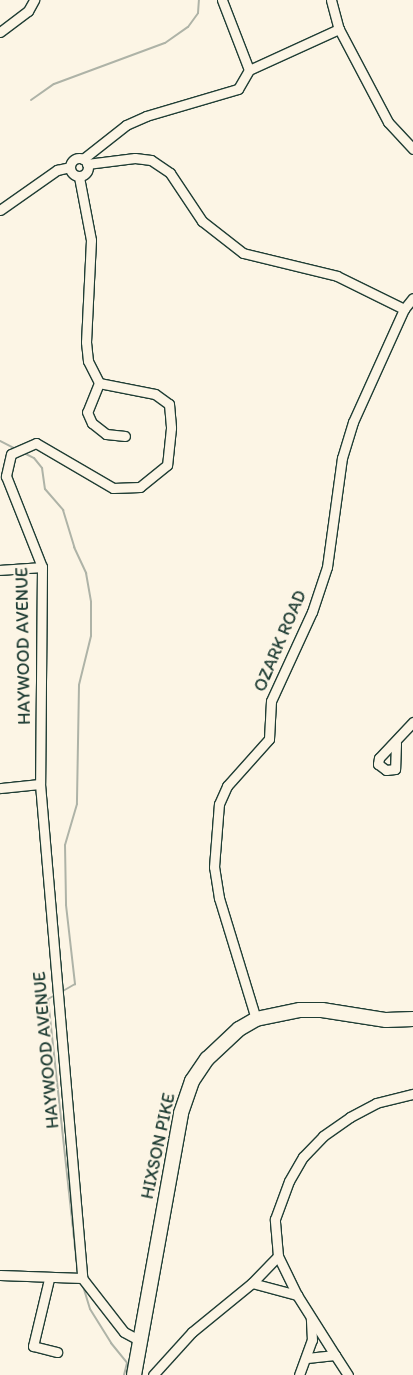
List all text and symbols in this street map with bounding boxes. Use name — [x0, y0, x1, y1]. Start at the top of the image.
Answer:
street label: HAYWOOD AVENUE — [11, 567, 35, 725]
street label: OZARK ROAD — [249, 587, 311, 695]
street label: HAYWOOD AVENUE — [28, 971, 64, 1129]
street label: HIXSON PIKE — [136, 1091, 180, 1201]

